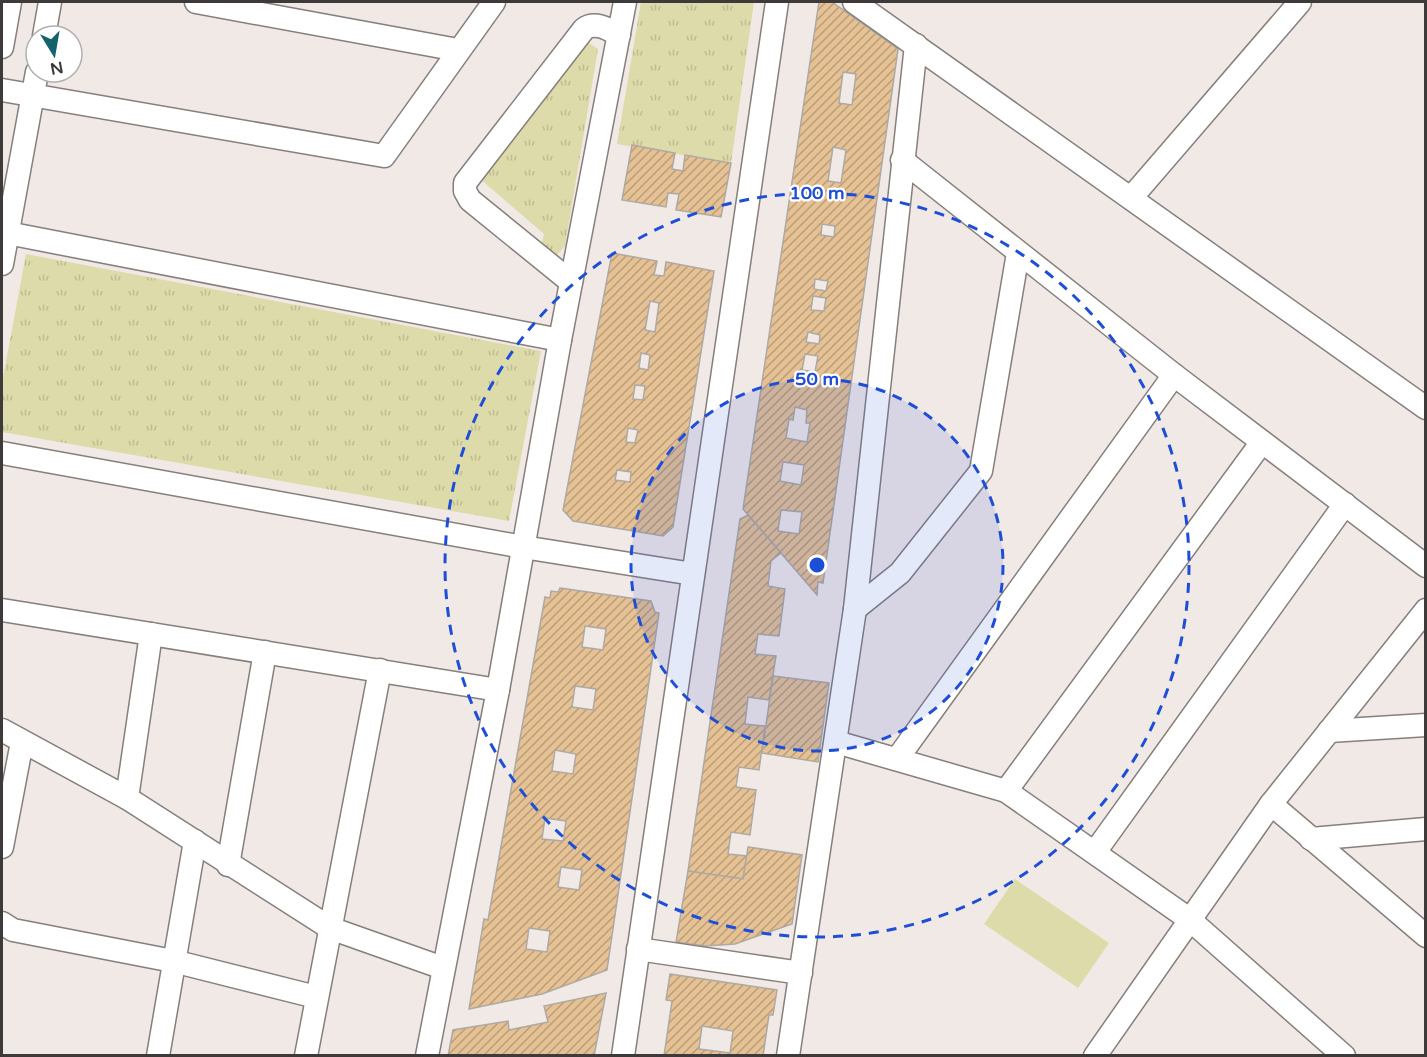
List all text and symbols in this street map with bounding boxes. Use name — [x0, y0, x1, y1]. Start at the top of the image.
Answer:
north arrow — [24, 24, 84, 84]
text: N — [48, 57, 65, 79]
text: 100 m — [789, 182, 845, 204]
text: 50 m — [795, 368, 839, 390]
centre of rings — [807, 555, 827, 575]

